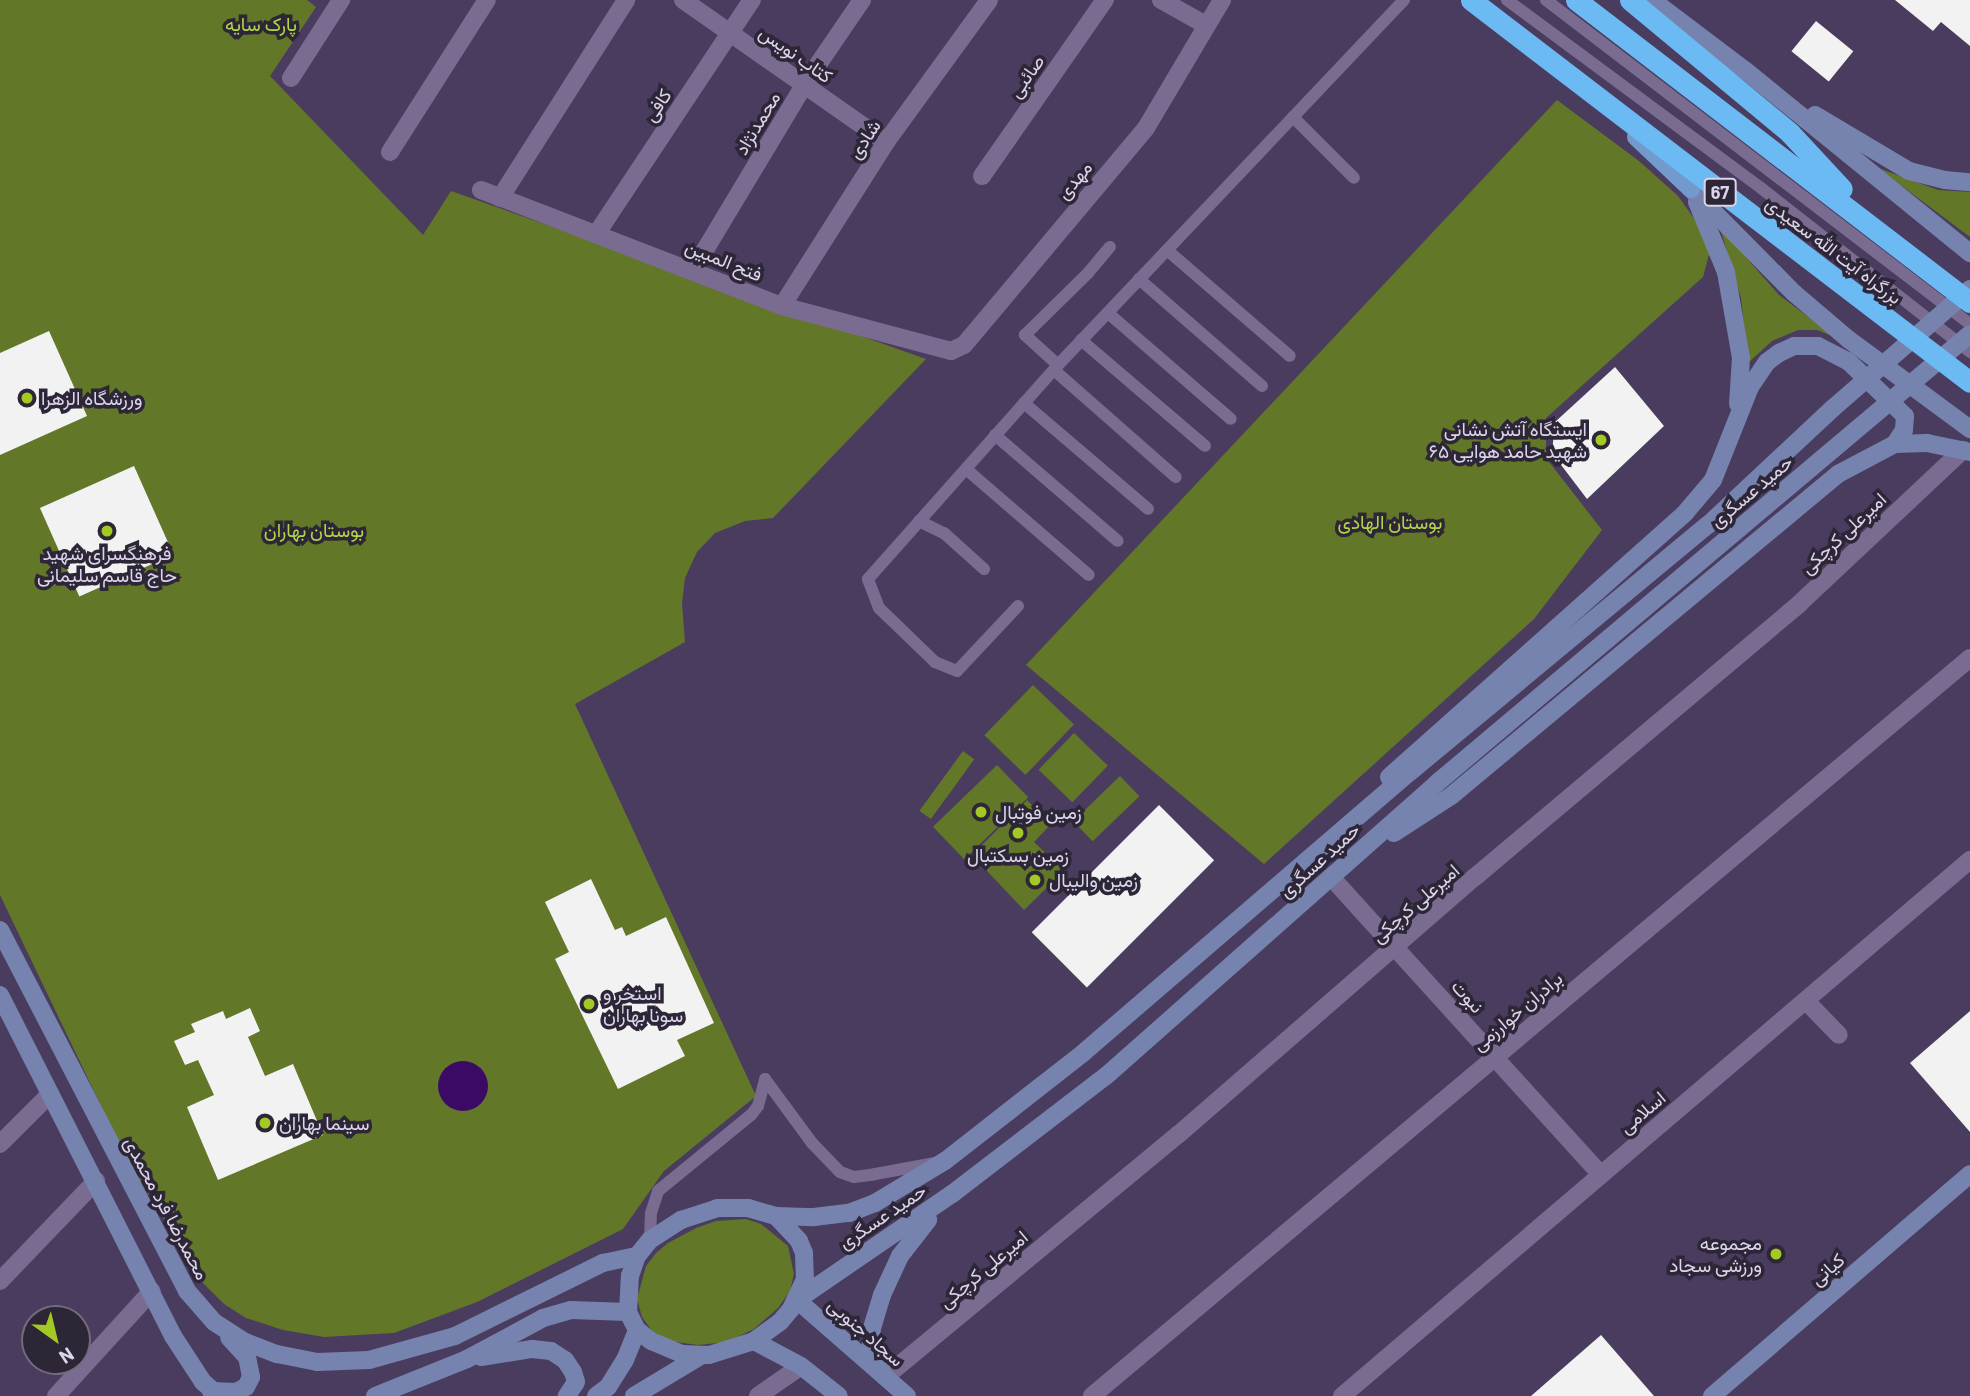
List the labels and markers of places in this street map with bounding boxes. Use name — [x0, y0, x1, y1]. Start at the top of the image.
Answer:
place label: ورزشگاه الزهرا — [41, 387, 142, 409]
marker: ورزشگاه الزهرا — [19, 390, 35, 406]
place label: ایستگاه آتش نشانی ۶۵ شهید حامد هوایی — [1429, 418, 1587, 462]
marker: ایستگاه آتش نشانی ۶۵ شهید حامد هوایی — [1593, 432, 1609, 448]
marker: فرهنگسرای شهید حاج قاسم سلیمانی — [99, 523, 115, 539]
place label: فرهنگسرای شهید حاج قاسم سلیمانی — [37, 542, 177, 586]
place label: زمین فوتبال — [995, 801, 1082, 823]
marker: زمین فوتبال — [973, 804, 989, 820]
marker: زمین بسکتبال — [1010, 825, 1026, 841]
place label: زمین بسکتبال — [967, 844, 1069, 866]
place label: زمین والیبال — [1049, 869, 1138, 891]
marker: زمین والیبال — [1027, 872, 1043, 888]
place label: استخر و سونا بهاران — [603, 982, 683, 1026]
marker: استخر و سونا بهاران — [581, 996, 597, 1012]
place label: سینما بهاران — [279, 1112, 369, 1134]
marker: سینما بهاران — [257, 1115, 273, 1131]
place label: مجموعه ورزشی سجاد — [1669, 1232, 1762, 1276]
marker: مجموعه ورزشی سجاد — [1768, 1246, 1784, 1262]

